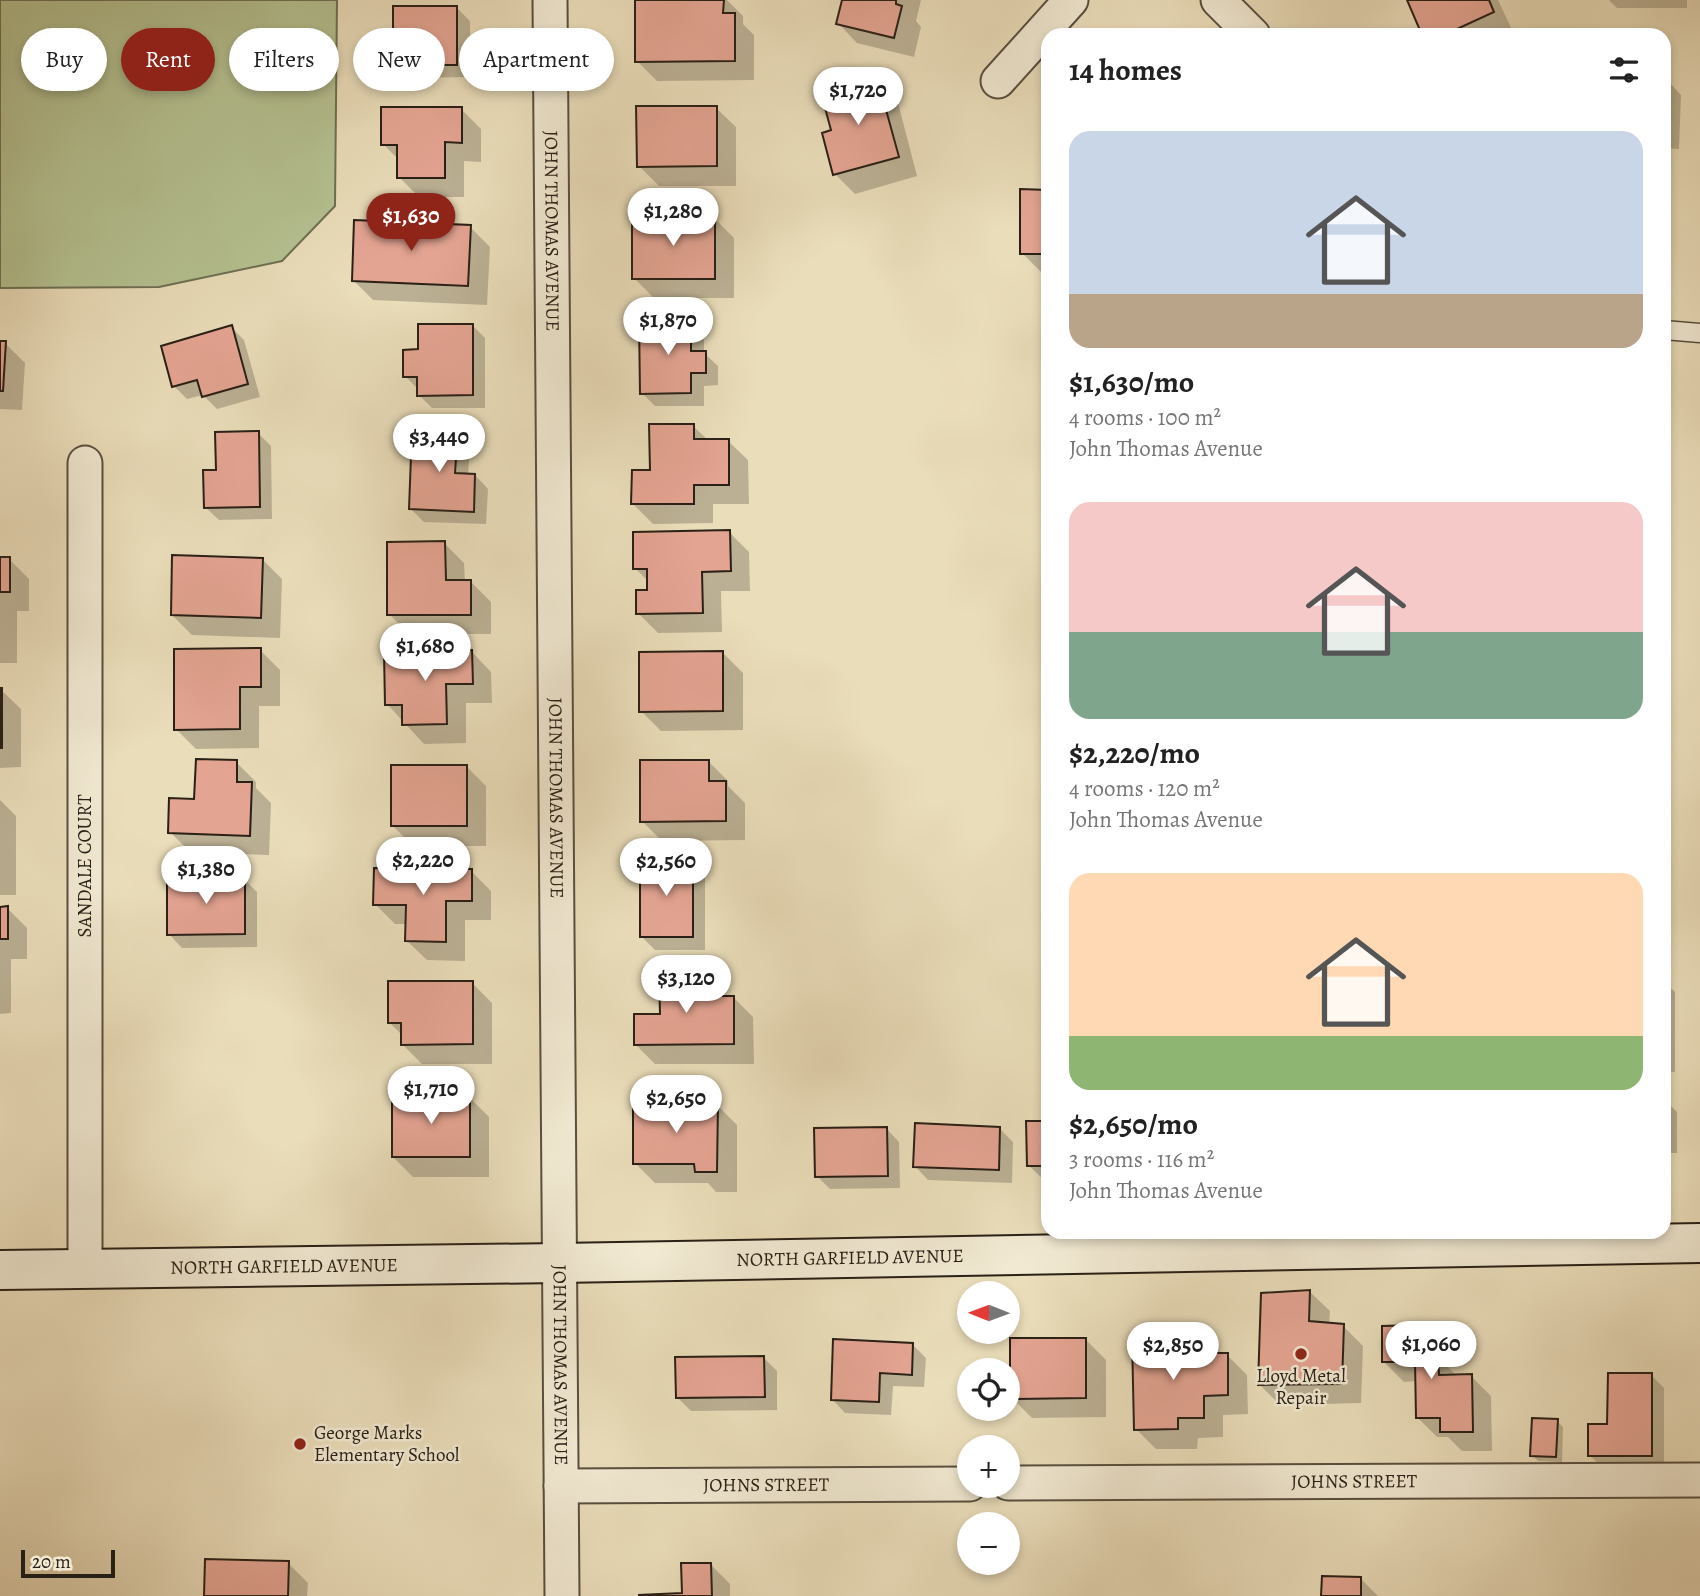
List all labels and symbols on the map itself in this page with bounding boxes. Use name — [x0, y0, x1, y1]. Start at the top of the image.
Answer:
pin: $1,720 — [801, 68, 915, 127]
street label: JOHN THOMAS AVENUE — [538, 130, 565, 332]
pin: $1,280 — [616, 188, 730, 248]
pin: $1,630 — [354, 194, 468, 253]
pin: $1,870 — [611, 298, 725, 357]
pin: $3,440 — [382, 414, 496, 474]
pin: $1,680 — [368, 624, 482, 683]
street label: JOHN THOMAS AVENUE — [542, 697, 570, 899]
street label: SANDALE COURT — [72, 794, 98, 938]
pin: $2,220 — [366, 838, 480, 897]
pin: $2,560 — [609, 838, 723, 898]
pin: $1,380 — [149, 846, 263, 906]
pin: $3,120 — [629, 956, 743, 1015]
pin: $1,710 — [374, 1066, 488, 1126]
pin: $2,650 — [619, 1076, 733, 1135]
street label: NORTH GARFIELD AVENUE — [736, 1243, 964, 1273]
street label: NORTH GARFIELD AVENUE — [170, 1252, 398, 1281]
street label: JOHN THOMAS AVENUE — [547, 1264, 574, 1466]
north arrow — [957, 1281, 1020, 1344]
pin: $2,850 — [1116, 1322, 1230, 1382]
pin: $1,060 — [1374, 1322, 1488, 1381]
marker: Lloyd Metal Repair — [1293, 1346, 1309, 1362]
place label: Lloyd Metal Repair — [1256, 1363, 1346, 1411]
place label: George Marks Elementary School — [314, 1420, 460, 1468]
marker: George Marks Elementary School — [292, 1436, 308, 1452]
street label: JOHNS STREET — [1291, 1468, 1418, 1495]
street label: JOHNS STREET — [703, 1472, 830, 1498]
scale bar — [21, 1547, 116, 1579]

